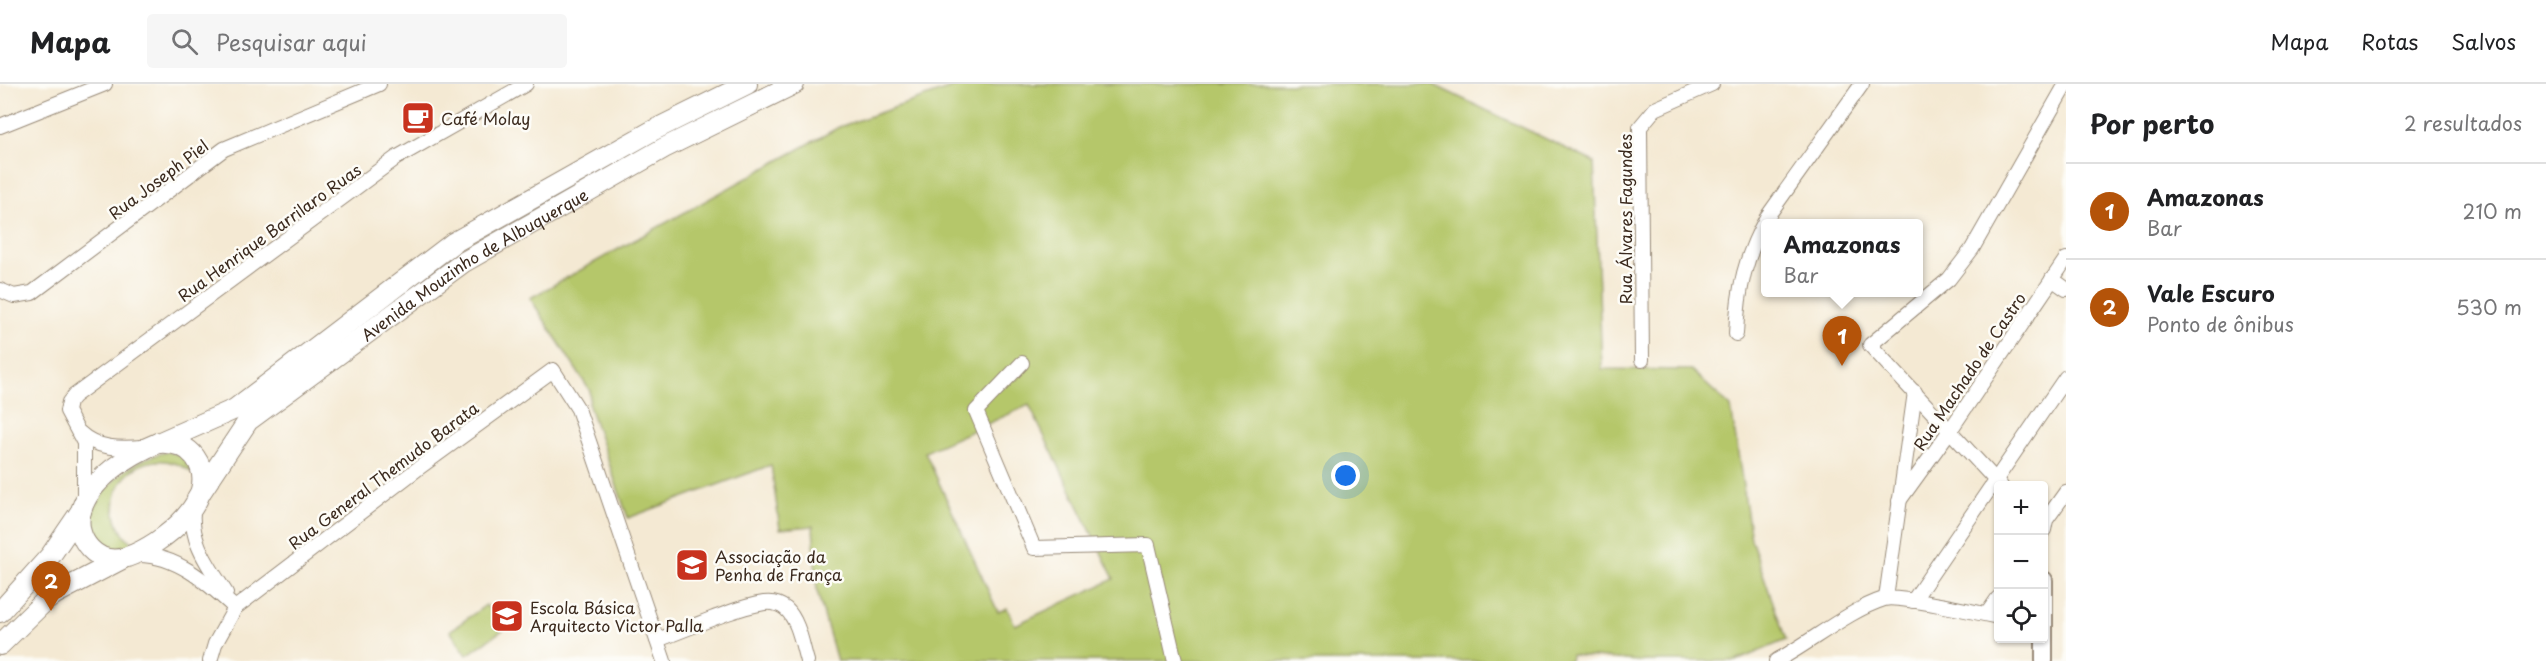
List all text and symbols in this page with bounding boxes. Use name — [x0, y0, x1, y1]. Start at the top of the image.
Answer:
search box — [147, 14, 567, 68]
text: Mapa — [30, 20, 111, 63]
icon: search — [168, 25, 201, 58]
text: Pesquisar aqui — [216, 25, 367, 58]
text: Mapa — [2271, 25, 2328, 57]
text: Rotas — [2361, 25, 2418, 57]
text: Salvos — [2451, 25, 2516, 57]
cafe icon: Café Molay — [400, 100, 436, 136]
text: Por perto — [2090, 104, 2214, 143]
place label: Café Molay — [441, 106, 530, 130]
text: 2 resultados — [2404, 108, 2522, 138]
street label: Rua Joseph Piel — [103, 133, 213, 225]
street label: Rua Álvares Fagundes — [1613, 134, 1637, 304]
street label: Rua Henrique Barrilaro Ruas — [172, 157, 366, 307]
text: Amazonas — [2147, 180, 2264, 213]
street label: Avenida Mouzinho de Albuquerque — [356, 182, 592, 346]
text: 1 — [2105, 196, 2114, 226]
text: 210 m — [2463, 196, 2522, 226]
text: Bar — [2147, 213, 2182, 243]
popup — [1761, 219, 1923, 297]
text: Amazonas — [1784, 227, 1900, 260]
text: Bar — [1784, 260, 1818, 290]
text: Vale Escuro — [2147, 276, 2275, 309]
street label: Rua Machado de Castro — [1907, 287, 2031, 455]
text: 2 — [2102, 292, 2117, 322]
text: 530 m — [2456, 292, 2522, 322]
text: Ponto de ônibus — [2147, 309, 2294, 339]
pin: 1 — [1822, 316, 1862, 366]
street label: Rua General Themudo Barata — [283, 395, 483, 555]
your location — [1331, 461, 1360, 490]
map controls — [1994, 481, 2048, 643]
button: + — [1994, 481, 2048, 535]
button: − — [1994, 535, 2048, 589]
place label: Associação da Penha de França — [715, 544, 842, 586]
school or university icon: Associação da Penha de França — [674, 547, 710, 583]
pin: 2 — [32, 562, 70, 611]
button: locate — [1994, 589, 2048, 643]
place label: Escola Básica Arquitecto Victor Palla — [530, 595, 704, 637]
school or university icon: Escola Básica Arquitecto Victor Palla — [489, 598, 525, 634]

